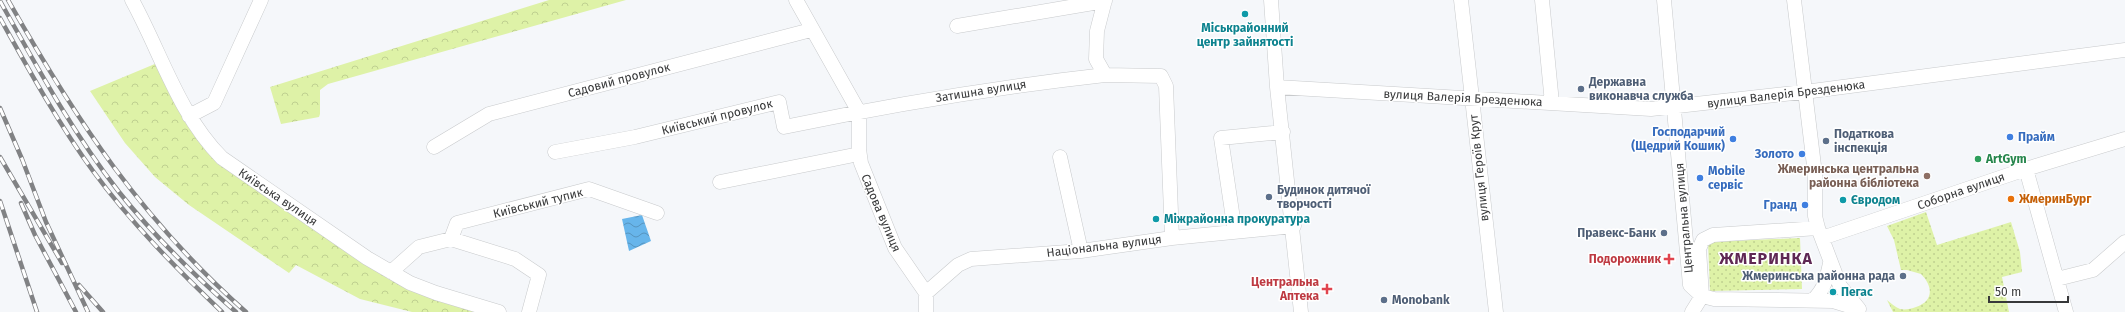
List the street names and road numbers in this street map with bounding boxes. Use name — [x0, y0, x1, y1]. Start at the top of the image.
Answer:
street label: Садовий провулок — [567, 59, 672, 100]
street label: Затишна вулиця — [935, 77, 1027, 105]
street label: вулиця Валерія Брезденюка — [1706, 77, 1866, 111]
street label: вулиця Валерія Брезденюка — [1383, 87, 1543, 109]
street label: Київський провулок — [660, 96, 775, 138]
street label: вулиця Героїв Крут — [1466, 113, 1492, 222]
street label: Центральна вулиця — [1672, 162, 1696, 274]
street label: Київська вулиця — [236, 165, 320, 229]
street label: Соборна вулиця — [1915, 169, 2007, 213]
street label: Садова вулиця — [858, 172, 904, 254]
street label: Київський тупик — [492, 185, 585, 221]
street label: Національна вулиця — [1046, 232, 1162, 260]

